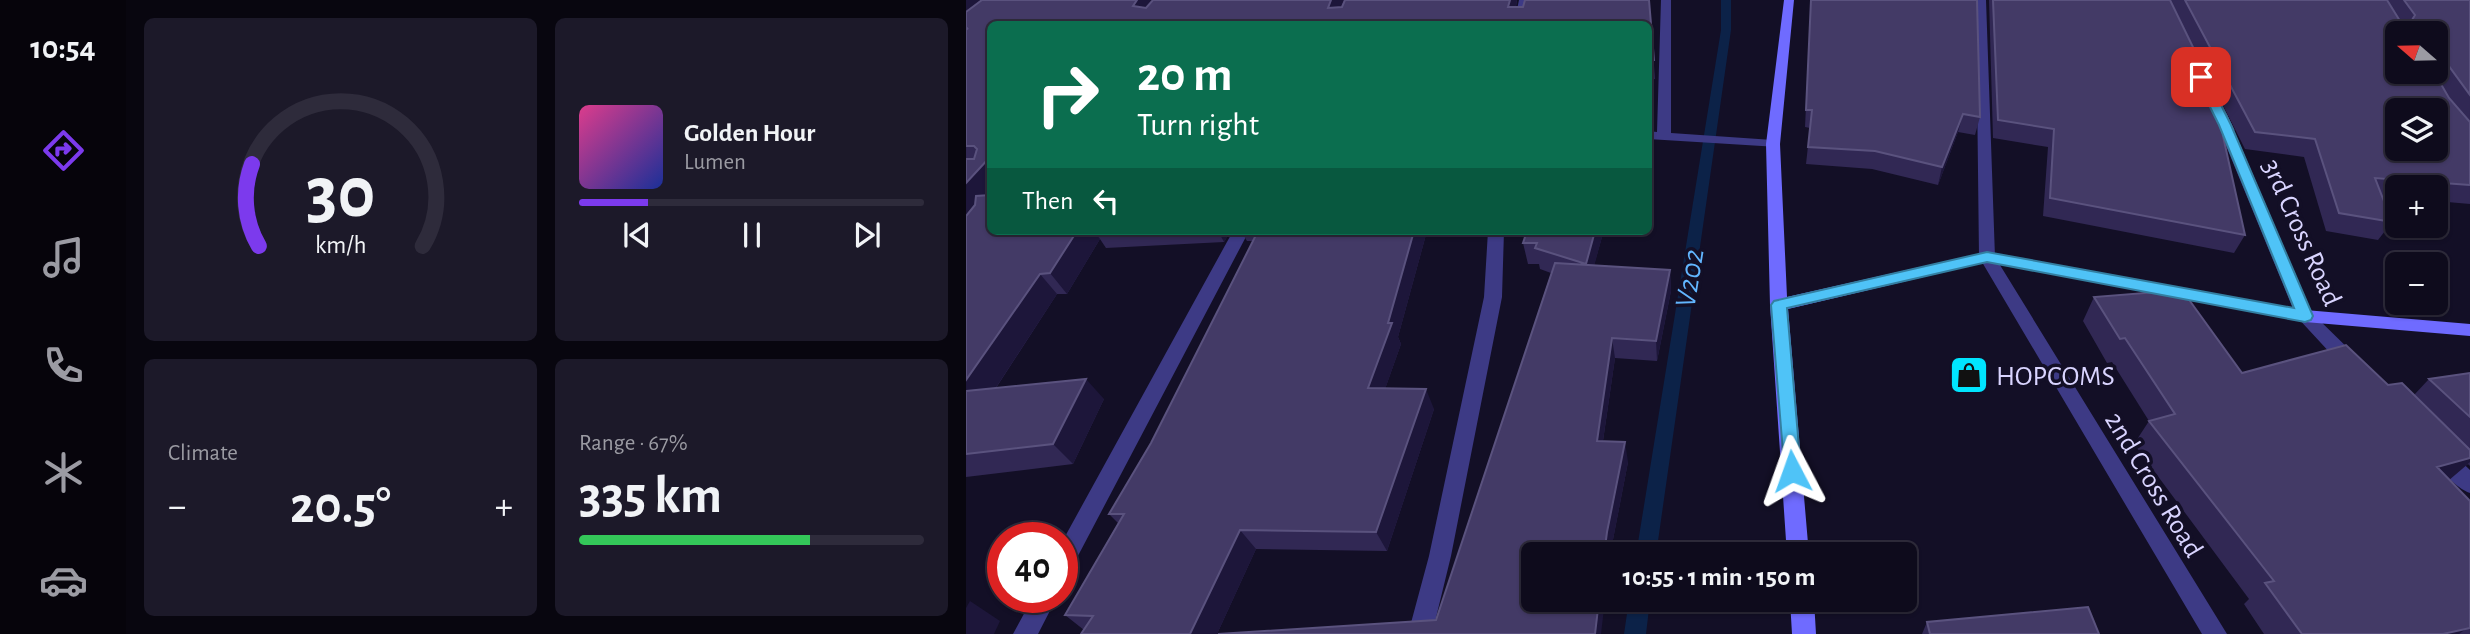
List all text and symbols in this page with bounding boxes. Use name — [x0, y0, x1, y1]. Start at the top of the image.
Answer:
north arrow — [2385, 21, 2448, 84]
map controls — [2385, 21, 2448, 315]
text: 10:54 — [30, 32, 96, 64]
pin — [2171, 47, 2231, 107]
icon: right — [1022, 49, 1113, 140]
text: 20 m — [1137, 51, 1233, 100]
icon: arrive — [2182, 58, 2220, 96]
button: layers — [2385, 98, 2448, 161]
text: Turn right — [1137, 109, 1259, 141]
text: Golden Hour — [684, 120, 815, 146]
icon: directions — [39, 126, 88, 175]
text: Lumen — [684, 151, 746, 174]
street label: 3rd Cross Road — [2256, 155, 2346, 310]
text: 30 — [306, 158, 375, 231]
button: + — [2385, 175, 2448, 238]
icon: left — [1087, 182, 1125, 220]
text: Then — [1022, 188, 1073, 214]
icon: previous — [618, 216, 656, 254]
icon: pause — [733, 216, 771, 254]
icon: next — [848, 216, 886, 254]
icon: music — [39, 233, 88, 282]
text: km/h — [315, 233, 366, 258]
water label: V202 — [1671, 247, 1709, 310]
button: − — [2385, 252, 2448, 315]
icon: phone — [39, 341, 88, 390]
shop icon: HOPCOMS — [1948, 354, 1990, 396]
place label: HOPCOMS — [1996, 363, 2115, 391]
street label: 2nd Cross Road — [2099, 407, 2208, 563]
text: Range · 67% — [579, 432, 688, 455]
position arrow — [1755, 434, 1829, 508]
text: Climate — [168, 442, 238, 465]
icon: climate — [39, 448, 88, 497]
text: 335 km — [579, 470, 722, 522]
text: 20.5° — [290, 480, 391, 532]
text: − — [168, 488, 186, 526]
text: + — [495, 488, 513, 526]
speed limit sign: 40 — [987, 522, 1078, 613]
icon: car — [39, 556, 88, 605]
text: 10:55 · 1 min · 150 m — [1623, 564, 1815, 590]

